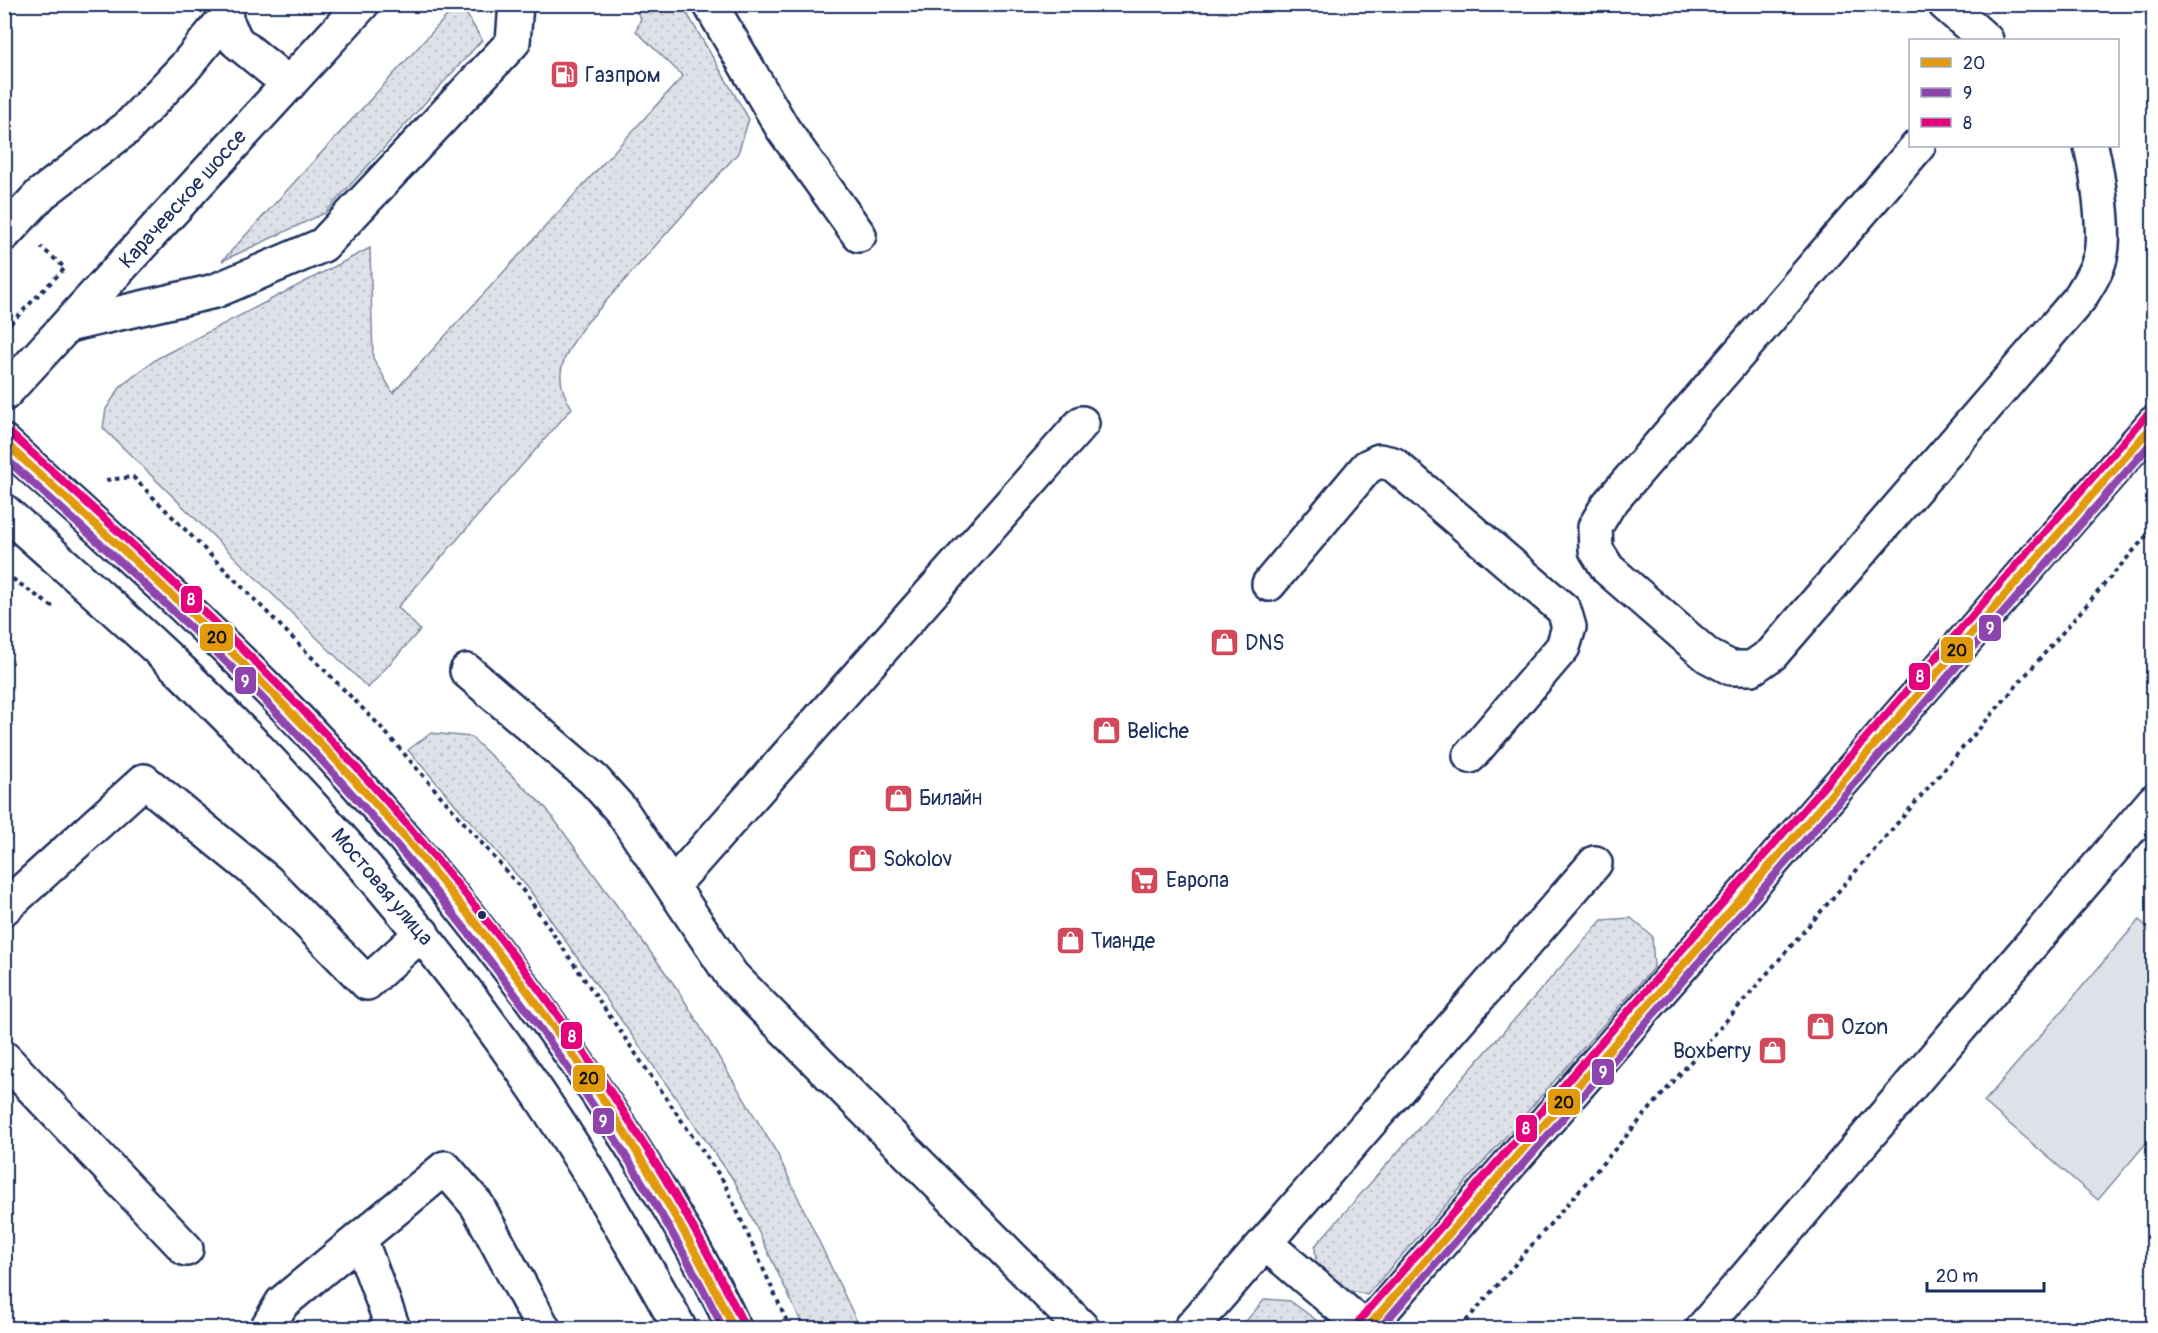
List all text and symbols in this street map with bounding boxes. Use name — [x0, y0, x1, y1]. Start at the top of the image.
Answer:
legend — [1909, 39, 2119, 147]
text: 20 — [1963, 52, 1985, 75]
fuel station icon: Газпром — [548, 59, 580, 91]
place label: Газпром — [585, 62, 661, 89]
text: 9 — [1963, 82, 1972, 105]
text: 8 — [1963, 112, 1972, 135]
street label: Карачевское шоссе — [113, 123, 253, 274]
line badge: 8 — [180, 585, 203, 614]
text: 8 — [187, 590, 195, 610]
line badge: 9 — [1978, 614, 2002, 642]
text: 9 — [1986, 619, 1994, 639]
line badge: 20 — [199, 623, 234, 652]
shop icon: DNS — [1208, 627, 1240, 659]
text: 20 — [207, 628, 227, 648]
place label: DNS — [1245, 630, 1285, 657]
line badge: 20 — [1940, 636, 1974, 664]
text: 20 — [1947, 641, 1967, 661]
line badge: 8 — [1908, 662, 1931, 691]
line badge: 9 — [234, 666, 257, 695]
text: 8 — [1916, 667, 1924, 687]
text: 9 — [241, 672, 249, 692]
shop icon: Beliche — [1090, 715, 1122, 747]
place label: Beliche — [1127, 718, 1189, 745]
shop icon: Билайн — [882, 782, 914, 814]
place label: Билайн — [919, 785, 982, 812]
street label: Мостовая улица — [325, 823, 439, 951]
shop icon: Sokolov — [846, 843, 878, 875]
place label: Sokolov — [883, 846, 952, 873]
supermarket icon: Европа — [1129, 864, 1161, 896]
place label: Европа — [1166, 867, 1229, 894]
unlabelled marker — [476, 909, 488, 921]
shop icon: Тианде — [1054, 925, 1086, 957]
place label: Тианде — [1091, 928, 1156, 955]
shop icon: Ozon — [1804, 1011, 1836, 1043]
place label: Ozon — [1841, 1014, 1888, 1041]
line badge: 8 — [560, 1021, 583, 1050]
text: 8 — [568, 1027, 576, 1047]
shop icon: Boxberry — [1756, 1035, 1788, 1067]
place label: Boxberry — [1673, 1038, 1751, 1065]
line badge: 9 — [1591, 1058, 1615, 1086]
text: 9 — [1599, 1063, 1607, 1083]
line badge: 20 — [572, 1064, 606, 1093]
text: 20 — [579, 1069, 599, 1089]
line badge: 20 — [1547, 1088, 1581, 1116]
text: 20 — [1554, 1093, 1574, 1113]
line badge: 9 — [592, 1107, 615, 1135]
text: 9 — [599, 1112, 607, 1132]
line badge: 8 — [1515, 1114, 1538, 1143]
text: 8 — [1522, 1119, 1530, 1139]
scale bar — [1927, 1255, 2044, 1293]
text: 20 m — [1936, 1265, 1978, 1288]

